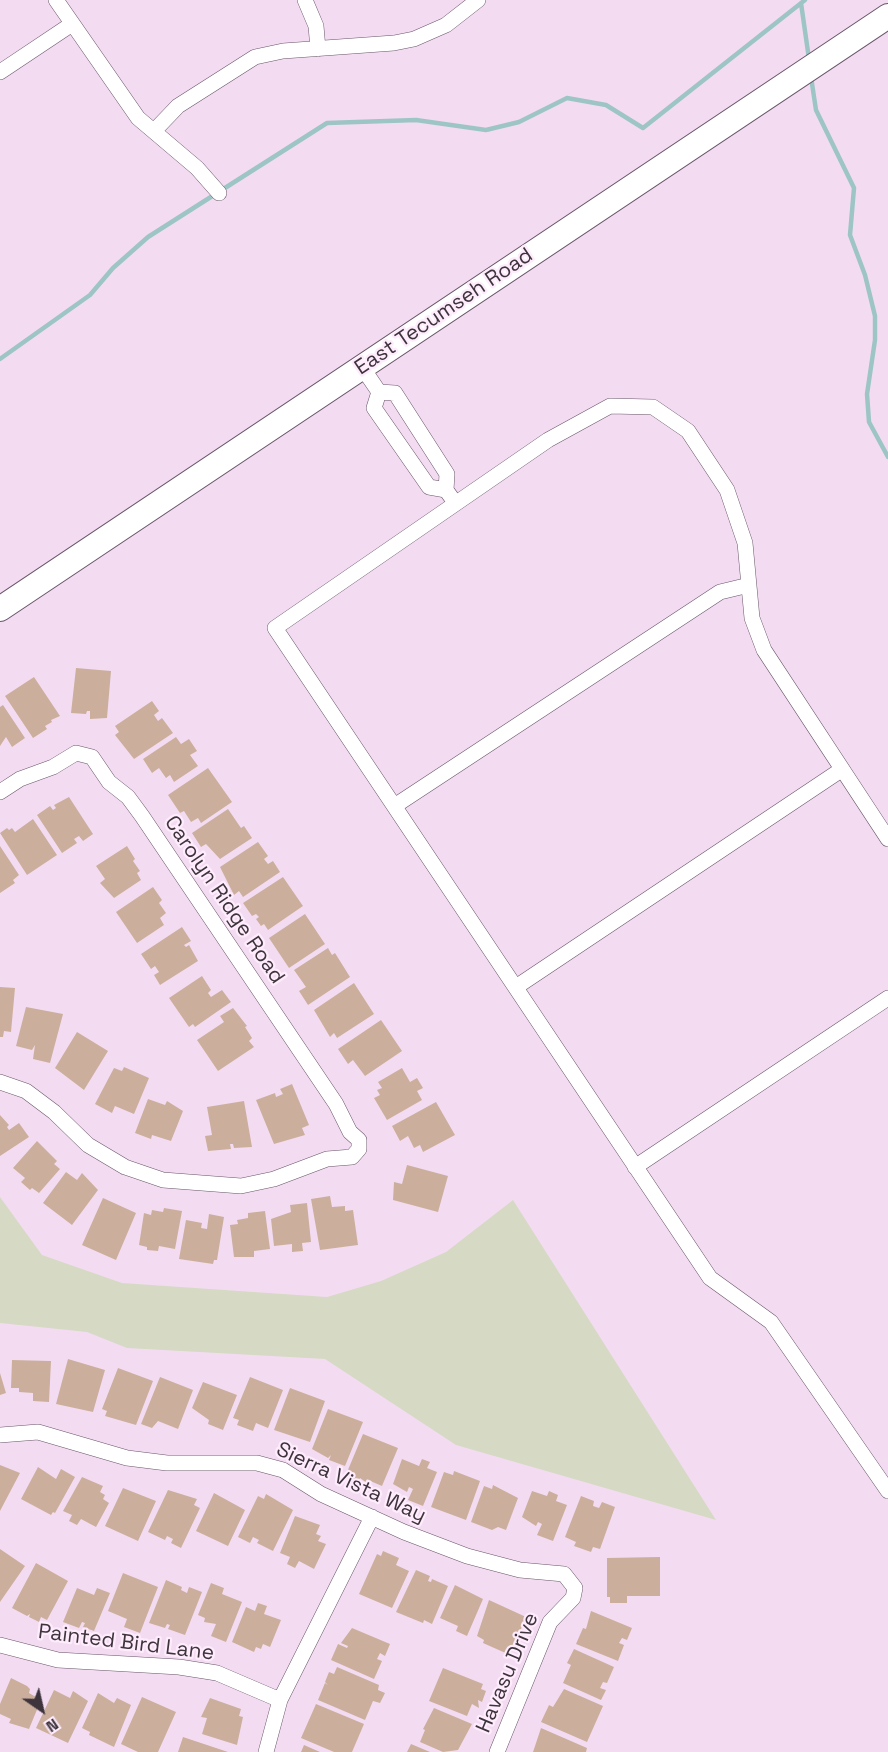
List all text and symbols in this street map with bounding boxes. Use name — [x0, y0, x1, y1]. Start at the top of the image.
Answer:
street label: East Tecumseh Road — [350, 243, 538, 381]
street label: Carolyn Ridge Road — [158, 811, 290, 989]
street label: Sierra Vista Way — [272, 1437, 430, 1529]
street label: Havasu Drive — [471, 1609, 545, 1737]
street label: Painted Bird Lane — [37, 1620, 215, 1666]
north arrow — [12, 1680, 72, 1740]
text: N — [42, 1714, 63, 1737]

